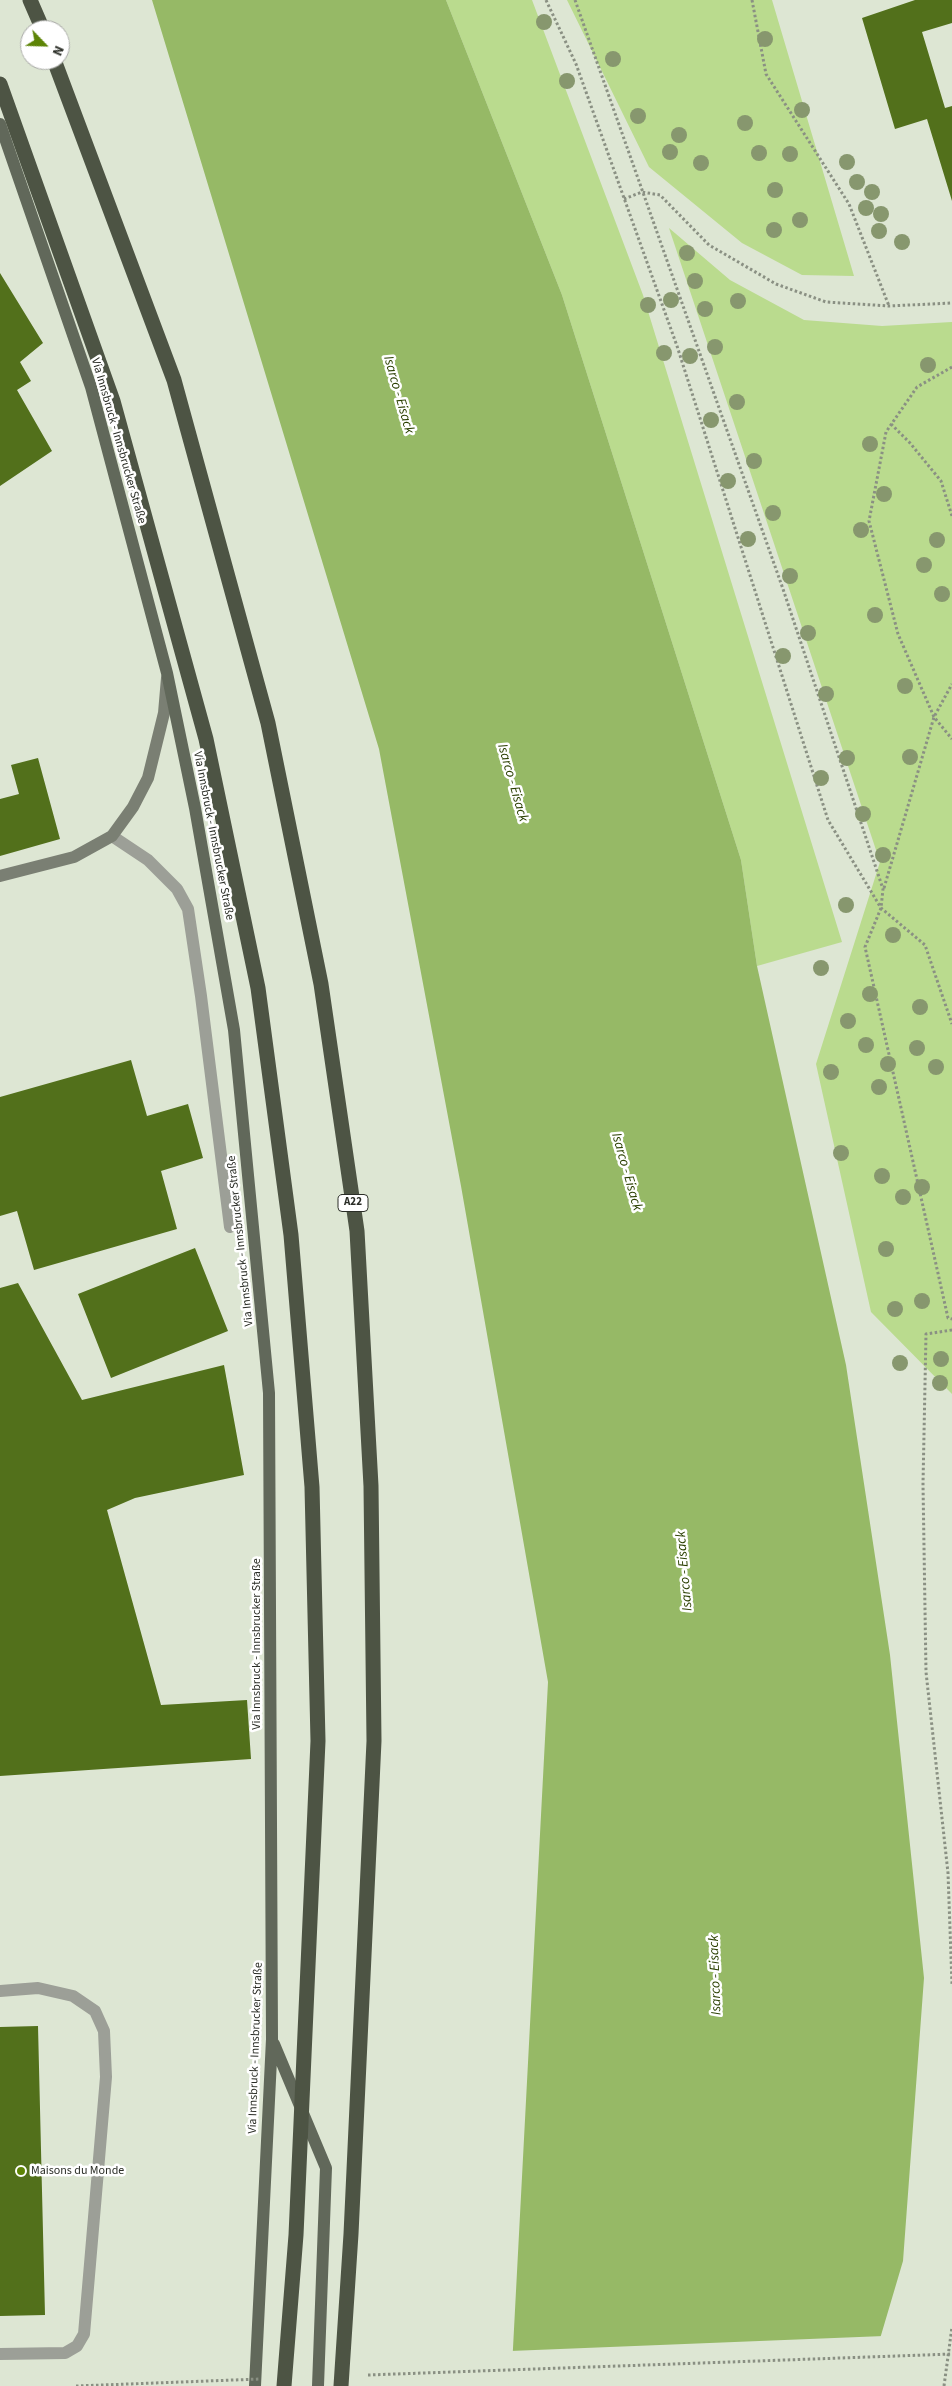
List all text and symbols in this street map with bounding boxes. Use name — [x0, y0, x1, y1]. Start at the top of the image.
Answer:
north arrow — [20, 20, 70, 70]
text: N — [47, 42, 69, 59]
water label: Isarco - Eisack — [379, 354, 417, 436]
street label: Via Innsbruck - Innsbrucker Straße — [87, 357, 149, 525]
water label: Isarco - Eisack — [493, 742, 531, 824]
street label: Via Innsbruck - Innsbrucker Straße — [190, 750, 236, 922]
water label: Isarco - Eisack — [607, 1131, 645, 1213]
street label: Via Innsbruck - Innsbrucker Straße — [225, 1155, 257, 1327]
road number: A22 — [338, 1194, 368, 1212]
water label: Isarco - Eisack — [673, 1530, 697, 1612]
street label: Via Innsbruck - Innsbrucker Straße — [250, 1558, 264, 1730]
water label: Isarco - Eisack — [706, 1935, 726, 2015]
street label: Via Innsbruck - Innsbrucker Straße — [246, 1962, 266, 2134]
place label: Maisons du Monde — [31, 2164, 124, 2178]
marker: Maisons du Monde — [15, 2165, 27, 2177]

